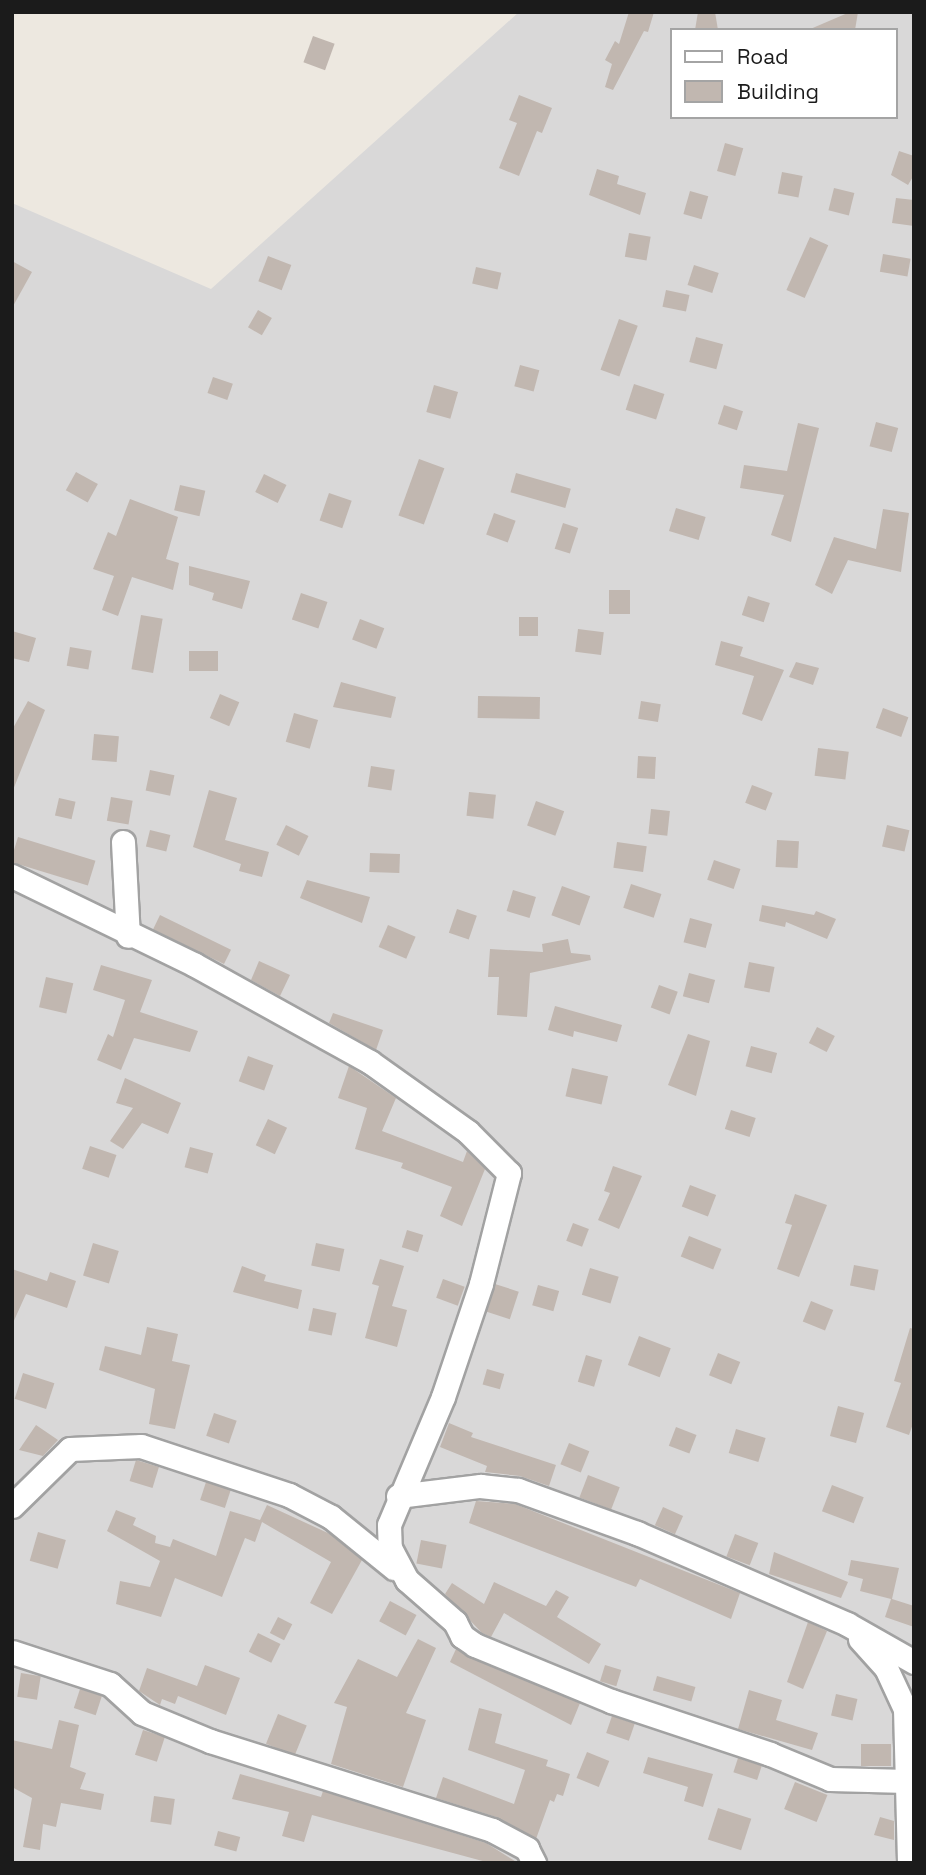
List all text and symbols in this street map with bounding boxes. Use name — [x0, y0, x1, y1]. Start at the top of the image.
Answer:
legend — [670, 28, 898, 119]
text: Road — [737, 43, 789, 70]
text: Building — [737, 78, 819, 105]

